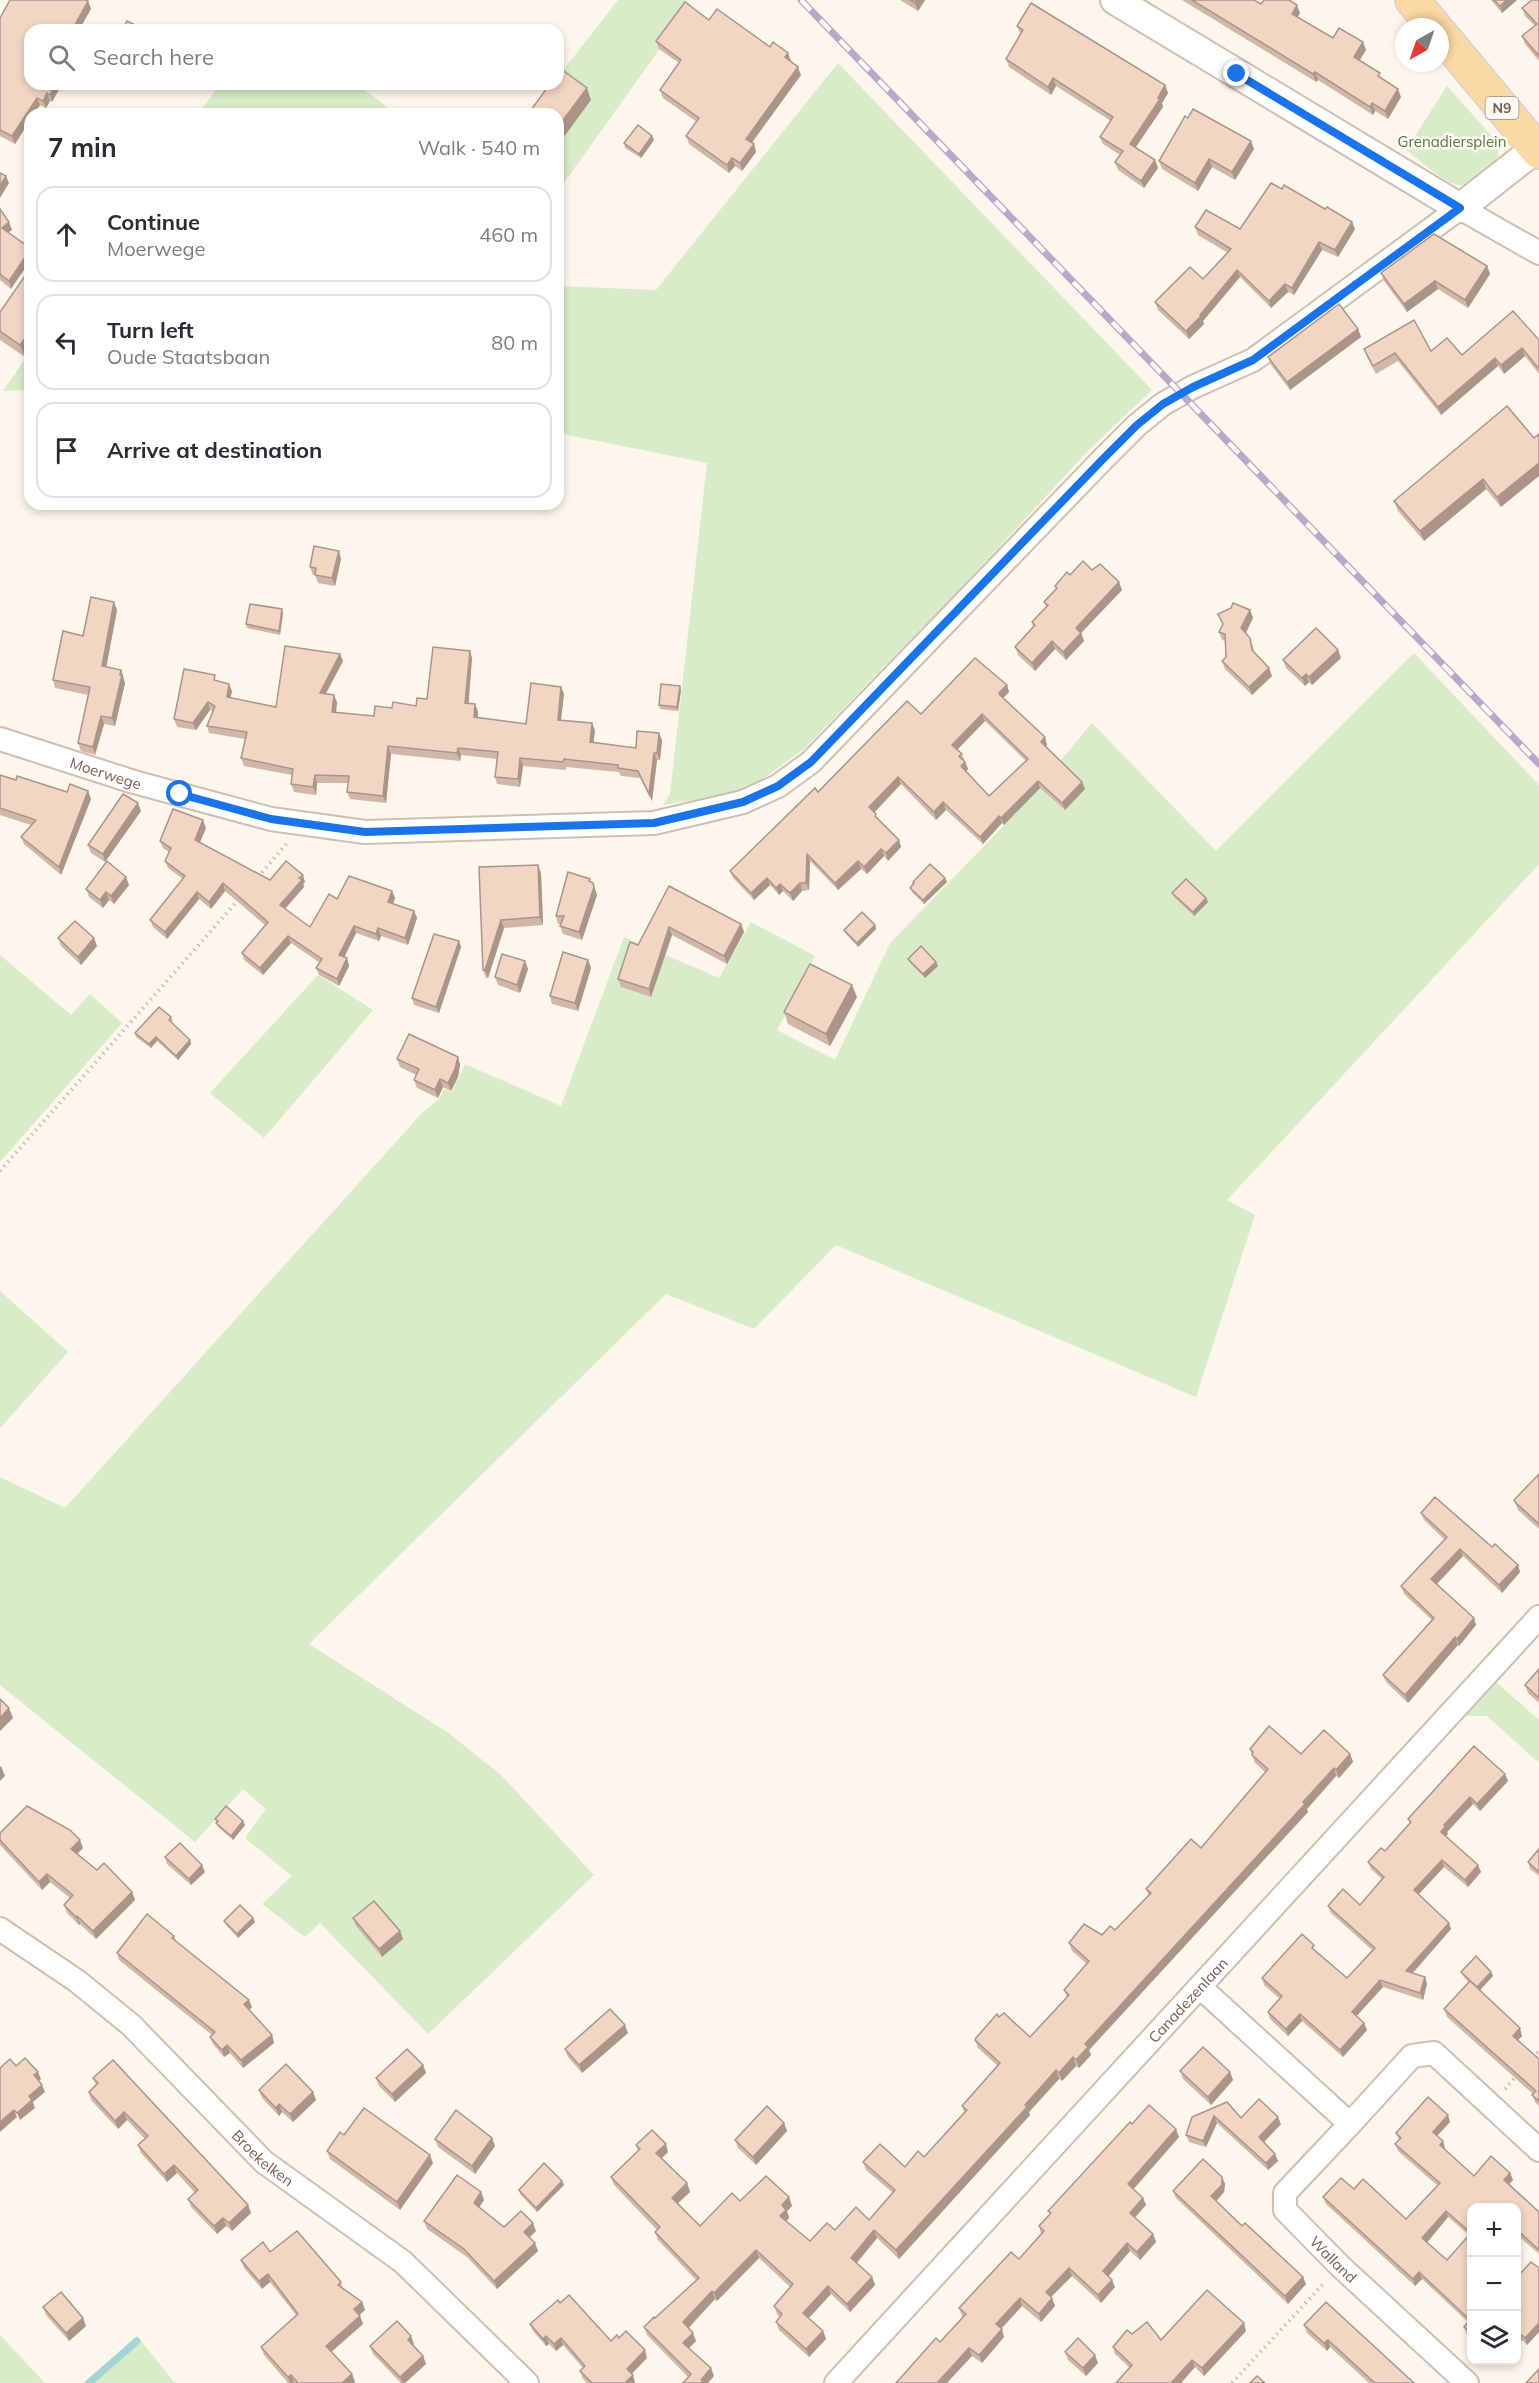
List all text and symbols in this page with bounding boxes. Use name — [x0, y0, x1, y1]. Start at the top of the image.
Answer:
north arrow — [1395, 18, 1449, 72]
search box — [24, 24, 564, 90]
icon: search — [45, 41, 78, 74]
text: Search here — [93, 43, 214, 71]
route end — [1223, 60, 1249, 86]
road number: N9 — [1486, 97, 1518, 119]
text: 7 min — [48, 131, 117, 164]
park label: Grenadiersplein — [1398, 132, 1506, 151]
text: Walk · 540 m — [418, 135, 540, 160]
text: Continue — [107, 208, 200, 236]
icon: ahead — [50, 218, 83, 251]
text: 460 m — [479, 222, 538, 247]
text: Moerwege — [107, 236, 205, 261]
text: Turn left — [107, 316, 194, 344]
icon: left — [50, 326, 83, 359]
text: 80 m — [491, 330, 538, 355]
text: Oude Staatsbaan — [107, 344, 270, 369]
icon: arrive — [50, 434, 83, 467]
text: Arrive at destination — [107, 436, 322, 464]
street label: Moerwege — [68, 753, 143, 793]
route start — [166, 780, 192, 806]
street label: Canadezenlaan — [1144, 1953, 1231, 2046]
street label: Broekelken — [228, 2126, 298, 2190]
map controls — [1467, 2203, 1521, 2365]
button: + — [1467, 2203, 1521, 2257]
street label: Walland — [1306, 2232, 1361, 2287]
button: − — [1467, 2257, 1521, 2311]
button: layers — [1467, 2311, 1521, 2365]

